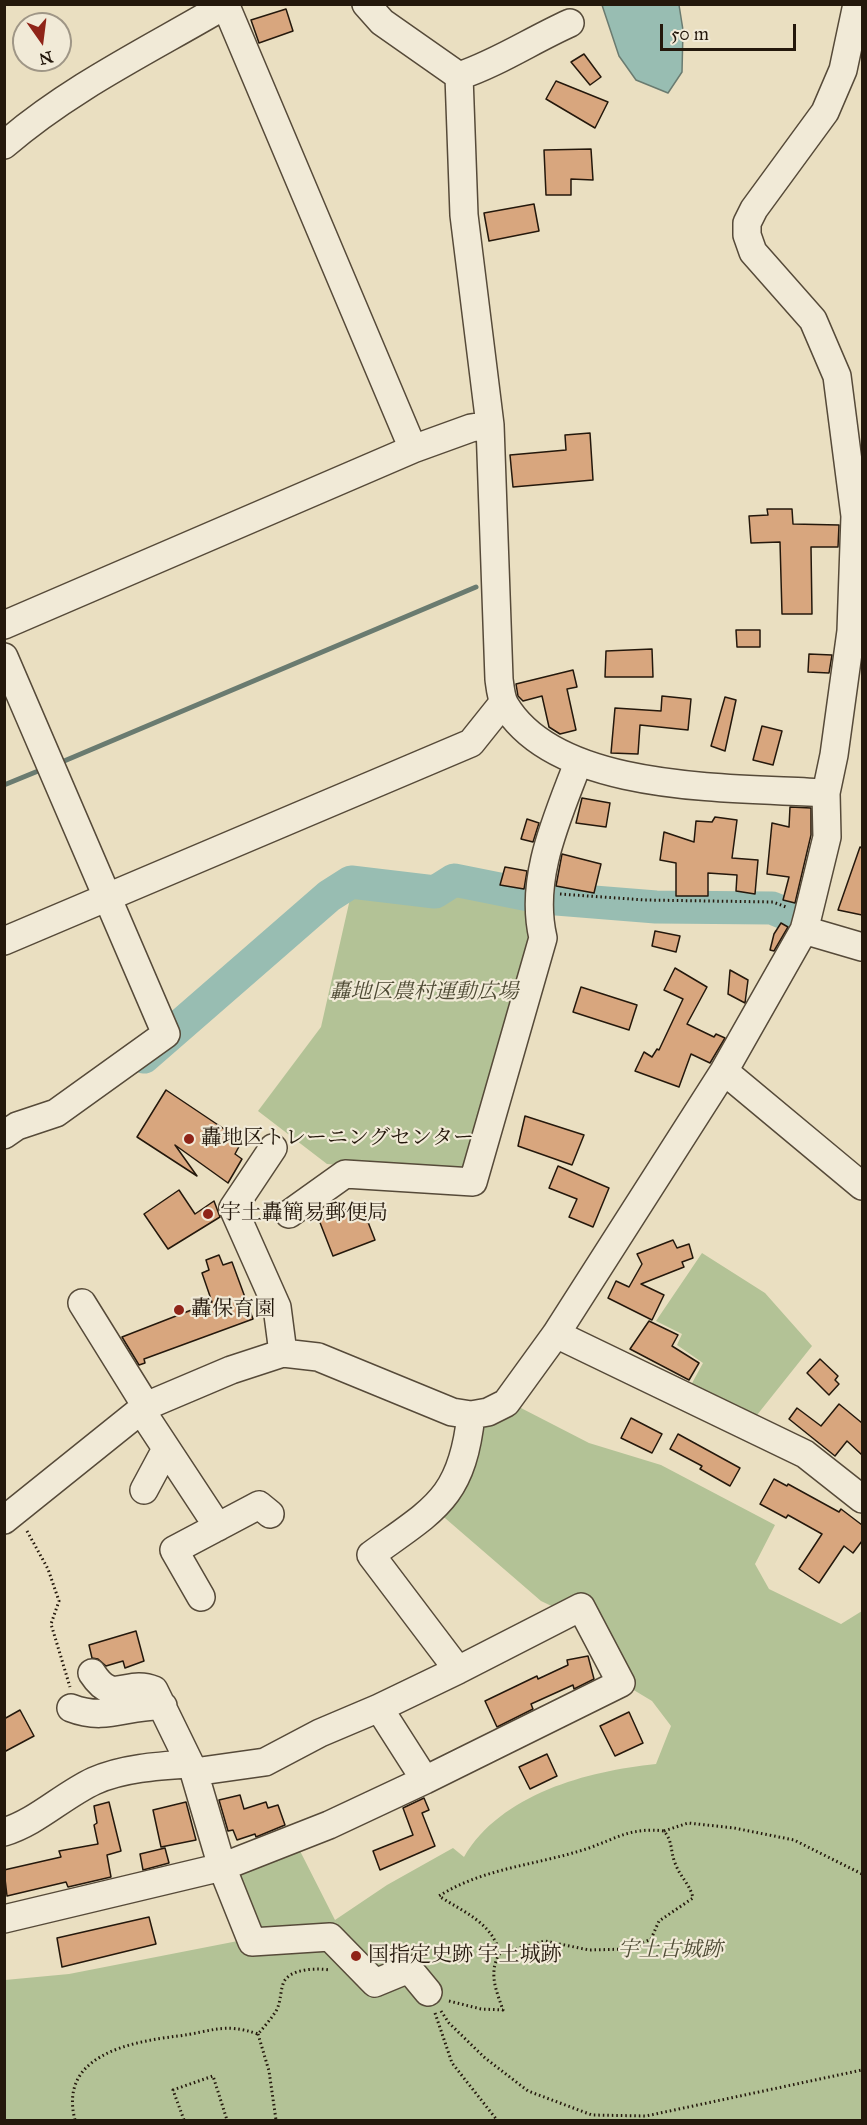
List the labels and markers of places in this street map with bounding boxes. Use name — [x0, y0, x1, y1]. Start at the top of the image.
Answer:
place label: 轟地区トレーニングセンター — [201, 1126, 474, 1152]
marker: 轟地区トレーニングセンター — [182, 1132, 196, 1146]
place label: 宇土轟簡易郵便局 — [220, 1201, 388, 1227]
marker: 宇土轟簡易郵便局 — [201, 1207, 215, 1221]
place label: 轟保育園 — [191, 1297, 275, 1323]
marker: 轟保育園 — [172, 1303, 186, 1317]
place label: 国指定史跡 宇土城跡 — [368, 1943, 562, 1969]
marker: 国指定史跡 宇土城跡 — [349, 1949, 363, 1963]

